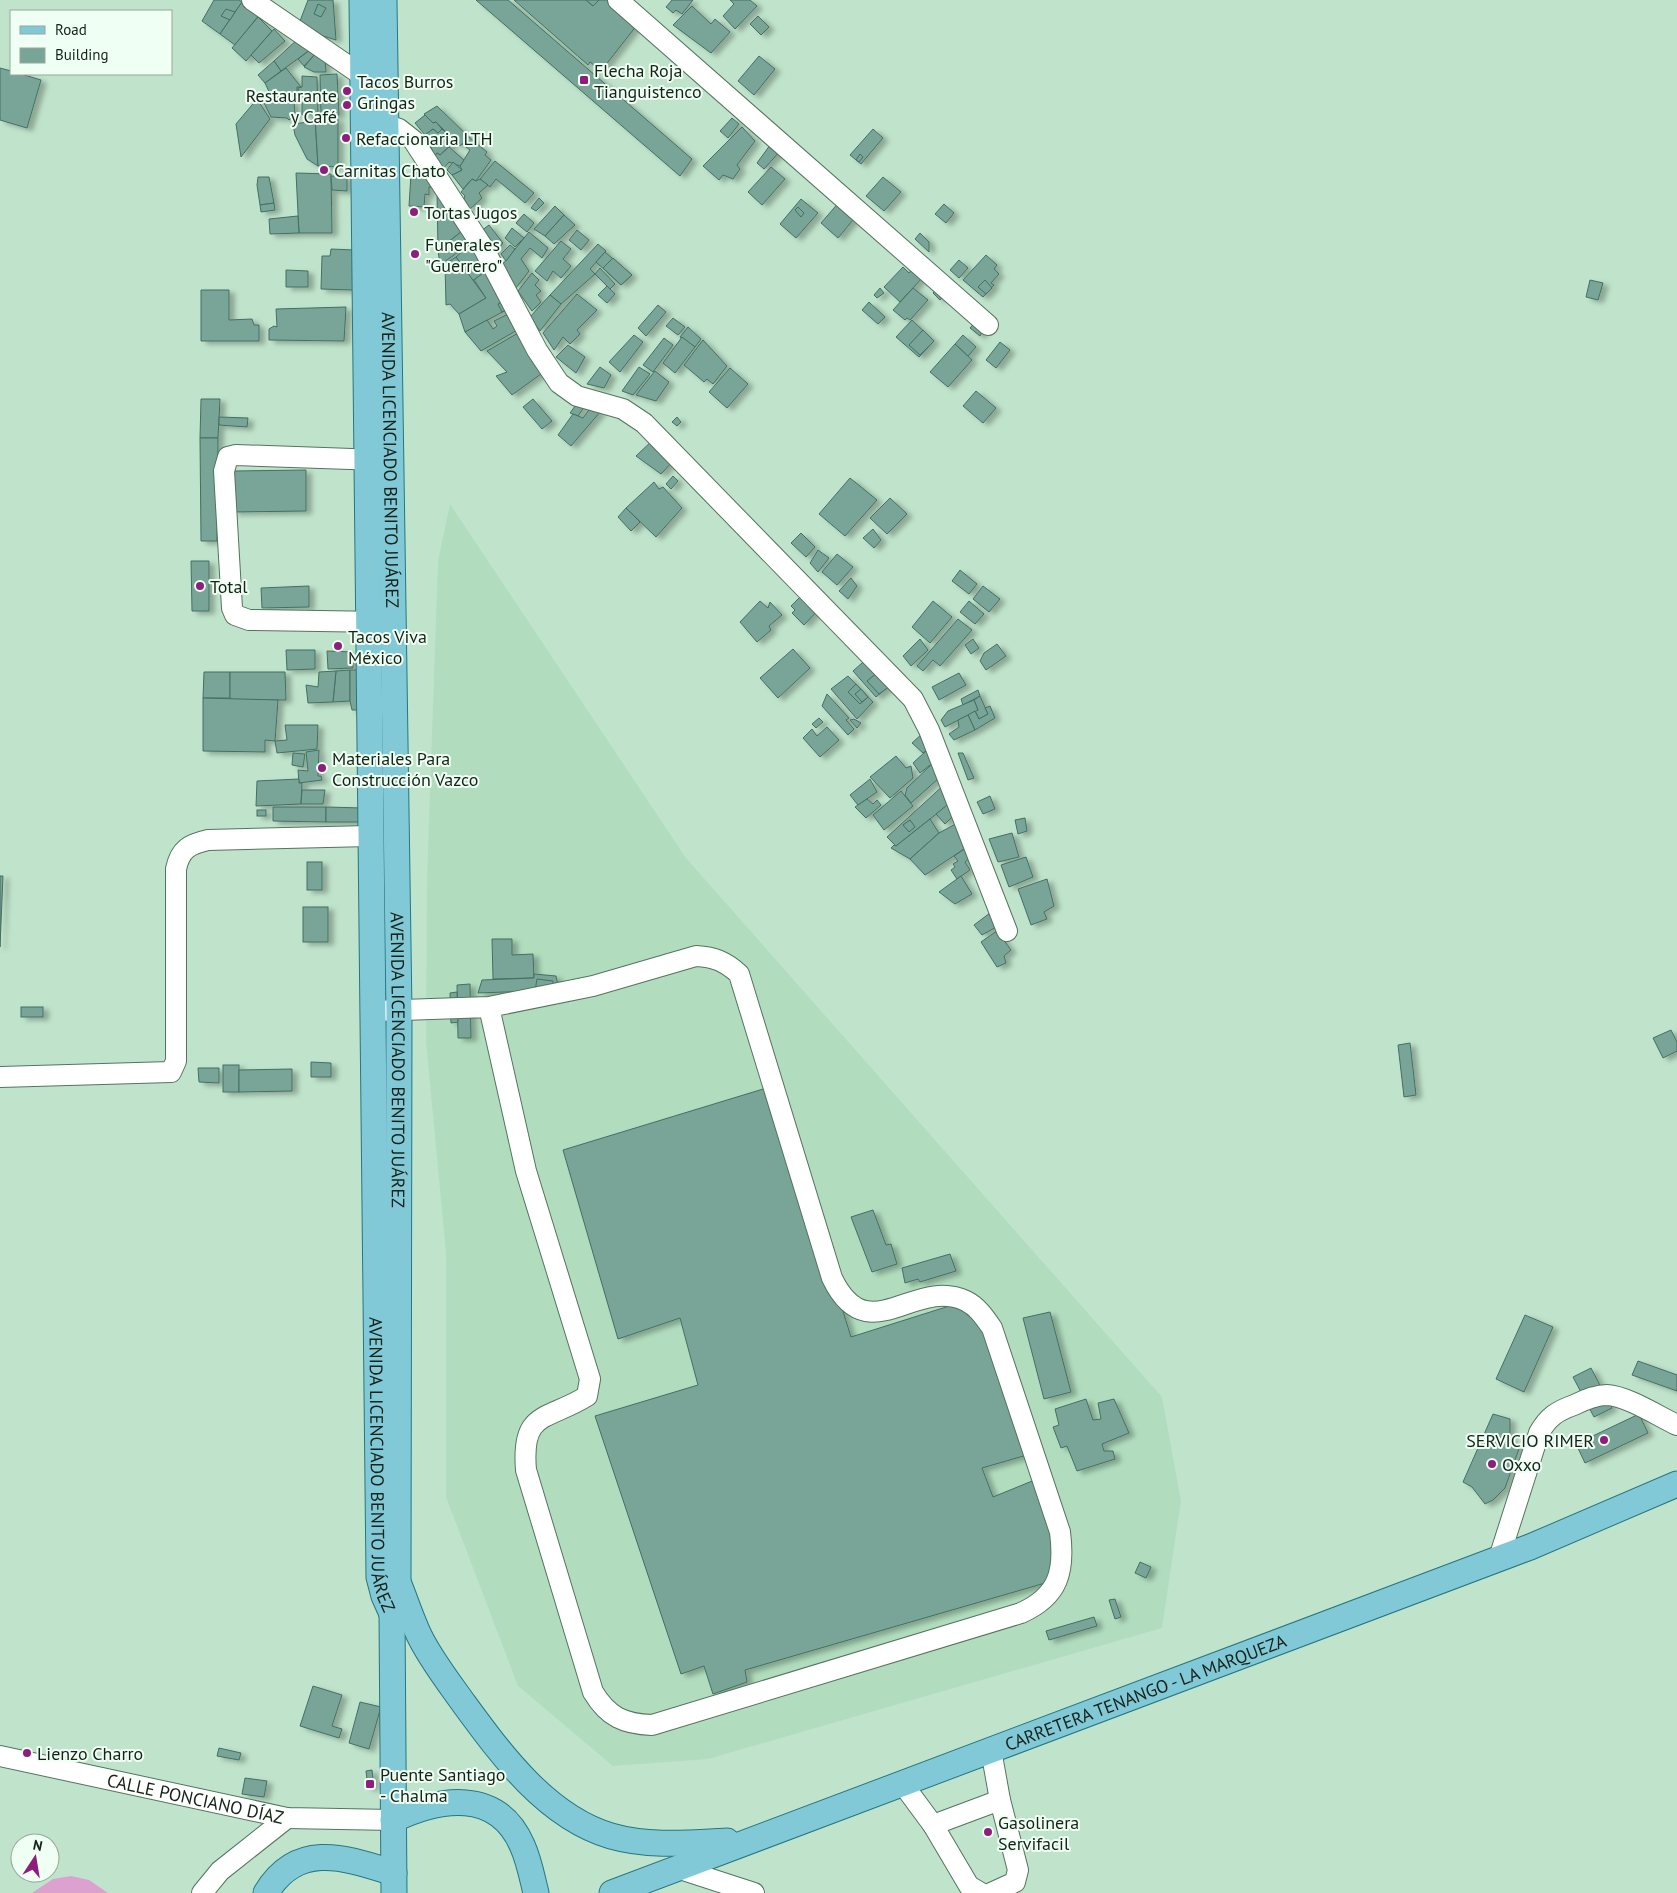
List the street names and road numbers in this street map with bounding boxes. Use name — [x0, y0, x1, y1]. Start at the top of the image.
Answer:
street label: AVENIDA LICENCIADO BENITO JUÁREZ — [377, 312, 405, 608]
street label: AVENIDA LICENCIADO BENITO JUÁREZ — [386, 912, 411, 1208]
street label: AVENIDA LICENCIADO BENITO JUÁREZ — [365, 1317, 401, 1616]
street label: CARRETERA TENANGO - LA MARQUEZA — [1002, 1628, 1290, 1755]
street label: CALLE PONCIANO DÍAZ — [105, 1768, 286, 1829]

